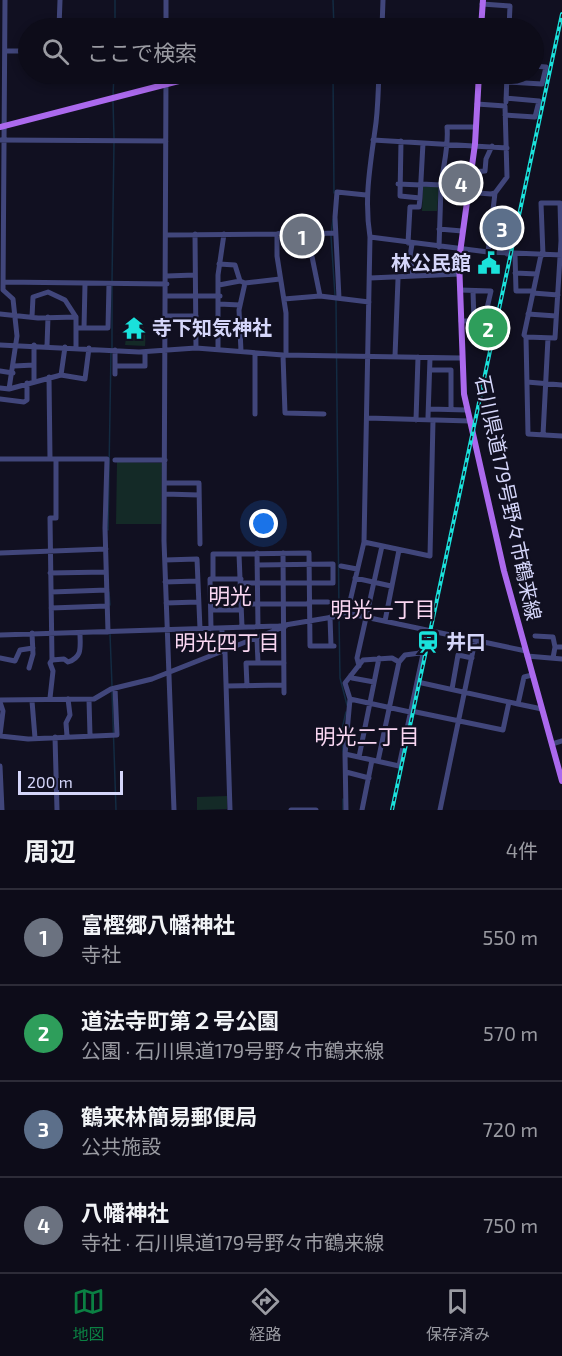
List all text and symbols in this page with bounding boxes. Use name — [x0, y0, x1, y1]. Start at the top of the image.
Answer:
search box — [18, 18, 544, 84]
icon: search — [39, 35, 72, 68]
text: ここで検索 — [87, 39, 197, 65]
pin: 4 — [442, 160, 480, 206]
pin: 3 — [482, 206, 522, 250]
pin: 1 — [282, 214, 322, 258]
place label: 林公民館 — [391, 250, 471, 274]
public building icon: 林公民館 — [476, 250, 502, 276]
pin: 2 — [468, 306, 508, 350]
temple icon: 寺下知気神社 — [121, 315, 147, 341]
place label: 寺下知気神社 — [152, 315, 272, 339]
street label: 石川県道179号野々市鶴来線 — [471, 373, 547, 622]
your location — [249, 509, 278, 538]
district label: 明光 — [208, 582, 252, 608]
district label: 明光一丁目 — [331, 596, 436, 621]
district label: 明光四丁目 — [175, 629, 280, 654]
station icon: 井口 — [415, 629, 441, 655]
place label: 井口 — [446, 629, 486, 653]
district label: 明光二丁目 — [315, 723, 420, 748]
scale bar — [18, 768, 123, 796]
text: 200 m — [27, 772, 73, 791]
text: 周辺 — [24, 835, 76, 866]
text: 4件 — [506, 838, 538, 862]
text: 富樫郷八幡神社 — [81, 911, 235, 937]
text: 1 — [39, 925, 48, 949]
text: 550 m — [483, 925, 538, 949]
text: 寺社 — [81, 942, 121, 966]
text: 道法寺町第２号公園 — [81, 1007, 279, 1033]
text: 2 — [38, 1021, 49, 1045]
text: 570 m — [483, 1021, 538, 1045]
text: 公園 · 石川県道179号野々市鶴来線 — [81, 1038, 384, 1062]
text: 鶴来林簡易郵便局 — [81, 1103, 257, 1129]
text: 3 — [38, 1117, 49, 1141]
text: 720 m — [482, 1117, 538, 1141]
text: 公共施設 — [81, 1134, 161, 1158]
text: 八幡神社 — [81, 1199, 169, 1225]
text: 4 — [37, 1213, 50, 1237]
text: 750 m — [483, 1213, 538, 1237]
text: 寺社 · 石川県道179号野々市鶴来線 — [81, 1230, 384, 1254]
tab: 地図 — [72, 1285, 105, 1345]
tab: 経路 — [249, 1285, 282, 1345]
tab: 保存済み — [426, 1285, 490, 1345]

